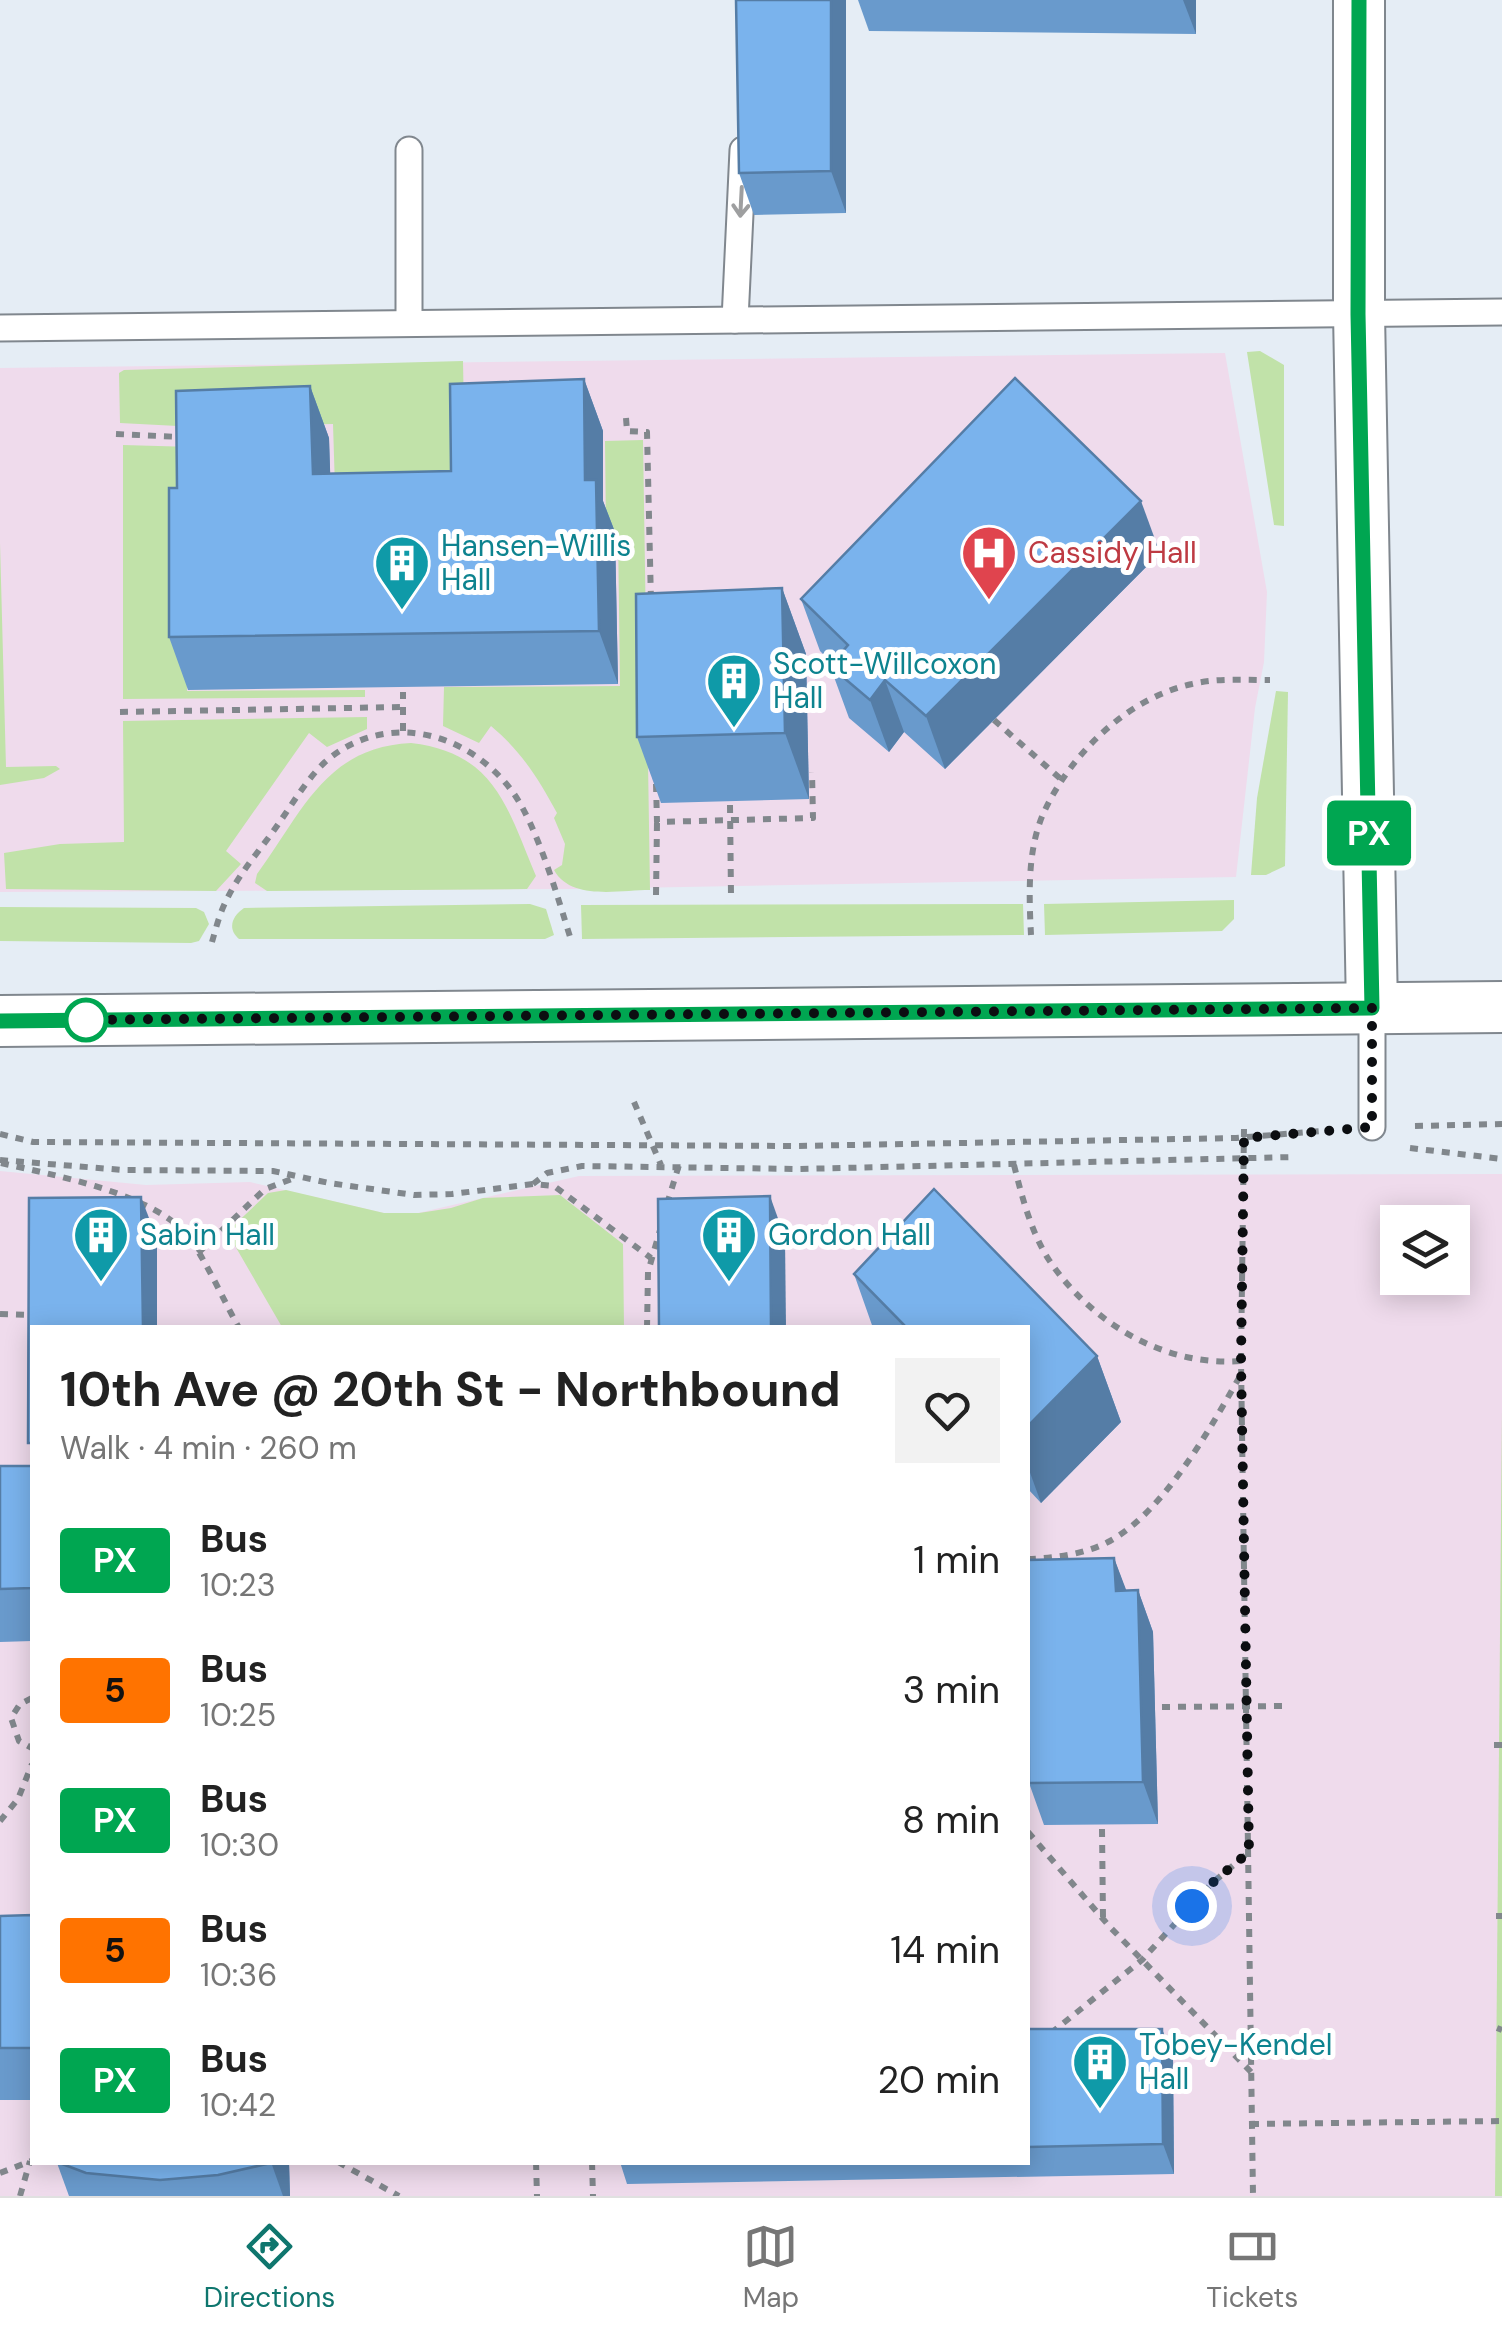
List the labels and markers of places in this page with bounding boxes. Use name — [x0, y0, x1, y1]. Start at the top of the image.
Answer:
hospital icon: Cassidy Hall — [959, 523, 1019, 602]
place label: Hansen-Willis Hall — [441, 526, 631, 599]
building icon: Hansen-Willis Hall — [372, 533, 432, 612]
place label: Cassidy Hall — [1028, 533, 1197, 572]
place label: Scott-Willcoxon Hall — [773, 644, 997, 717]
building icon: Scott-Willcoxon Hall — [704, 651, 764, 730]
unlabelled marker — [65, 999, 107, 1041]
building icon: Sabin Hall — [71, 1205, 131, 1284]
building icon: Gordon Hall — [699, 1205, 759, 1284]
place label: Sabin Hall — [140, 1215, 275, 1254]
place label: Gordon Hall — [768, 1215, 931, 1254]
place label: Tobey-Kendel Hall — [1139, 2025, 1332, 2098]
building icon: Tobey-Kendel Hall — [1070, 2032, 1130, 2111]

